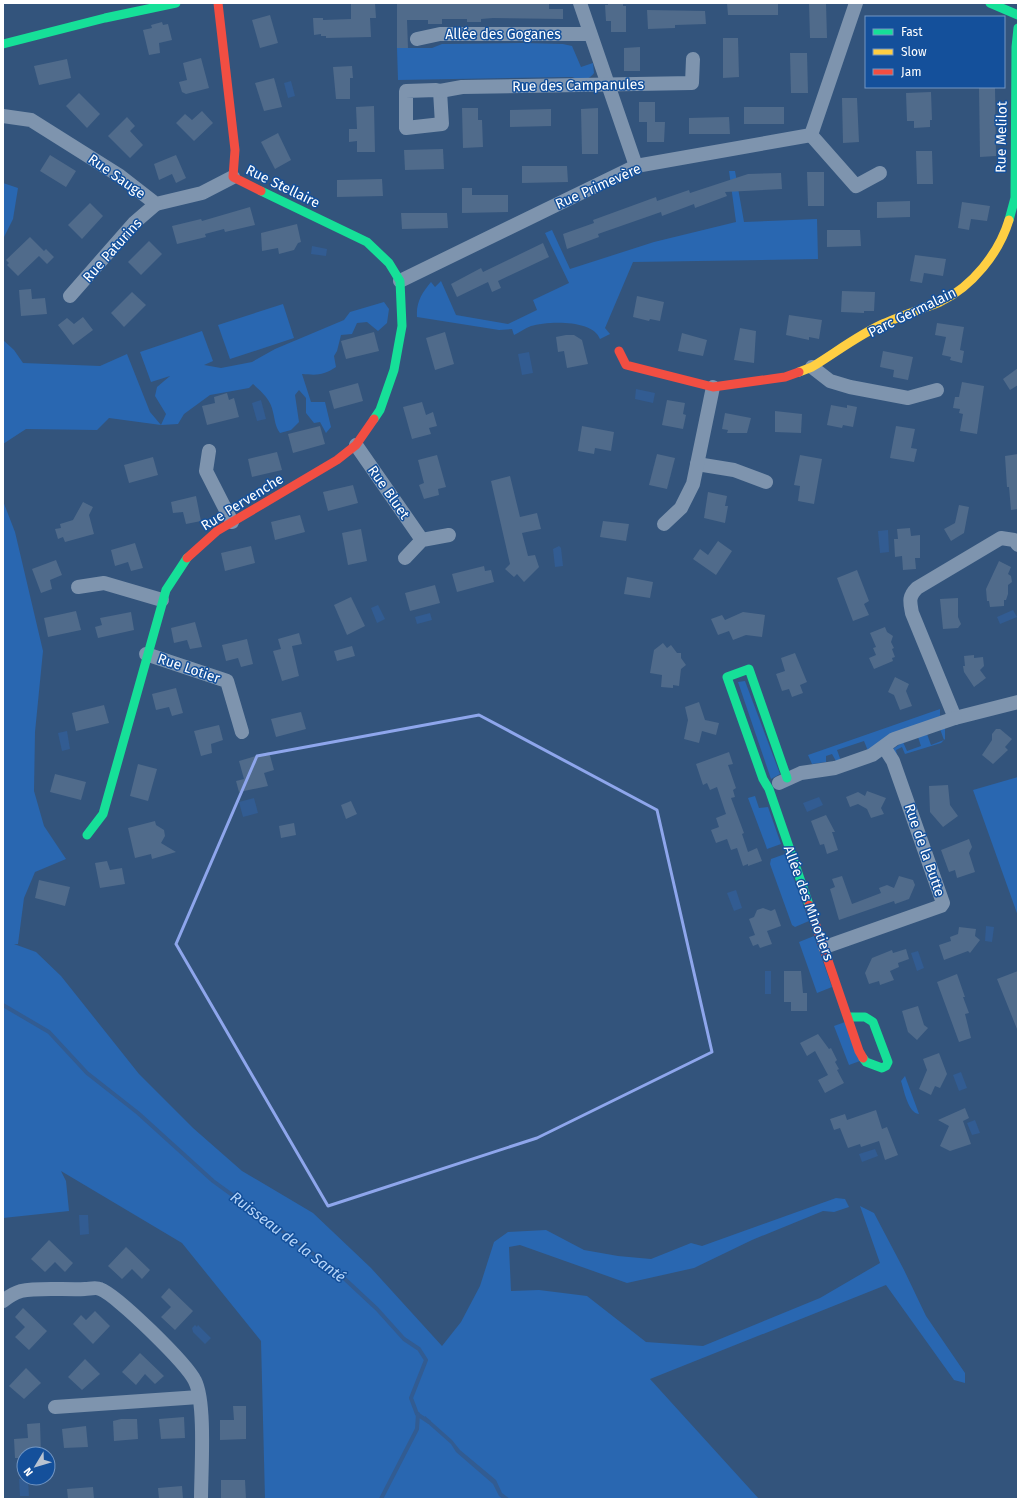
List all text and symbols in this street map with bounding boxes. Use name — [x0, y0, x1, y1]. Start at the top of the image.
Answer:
legend — [865, 16, 1005, 88]
text: Fast — [901, 25, 923, 39]
street label: Allée des Goganes — [445, 26, 561, 43]
text: Slow — [901, 45, 927, 59]
text: Jam — [901, 65, 921, 79]
street label: Rue des Campanules — [512, 76, 645, 95]
street label: Rue Melilot — [992, 100, 1011, 173]
street label: Rue Sauge — [85, 151, 149, 202]
street label: Rue Primevère — [553, 160, 644, 213]
street label: Rue Stellaire — [243, 161, 323, 212]
street label: Rue Paturins — [79, 214, 146, 286]
street label: Parc Germalain — [866, 284, 959, 341]
street label: Rue Bluet — [364, 462, 414, 523]
street label: Rue Pervenche — [198, 470, 287, 535]
street label: Rue Lotier — [155, 650, 223, 687]
street label: Rue de la Butte — [901, 801, 948, 899]
street label: Allée des Minotiers — [780, 843, 837, 963]
water label: Ruisseau de la Santé — [227, 1188, 349, 1286]
north arrow — [16, 1446, 56, 1486]
text: N — [21, 1465, 36, 1479]

